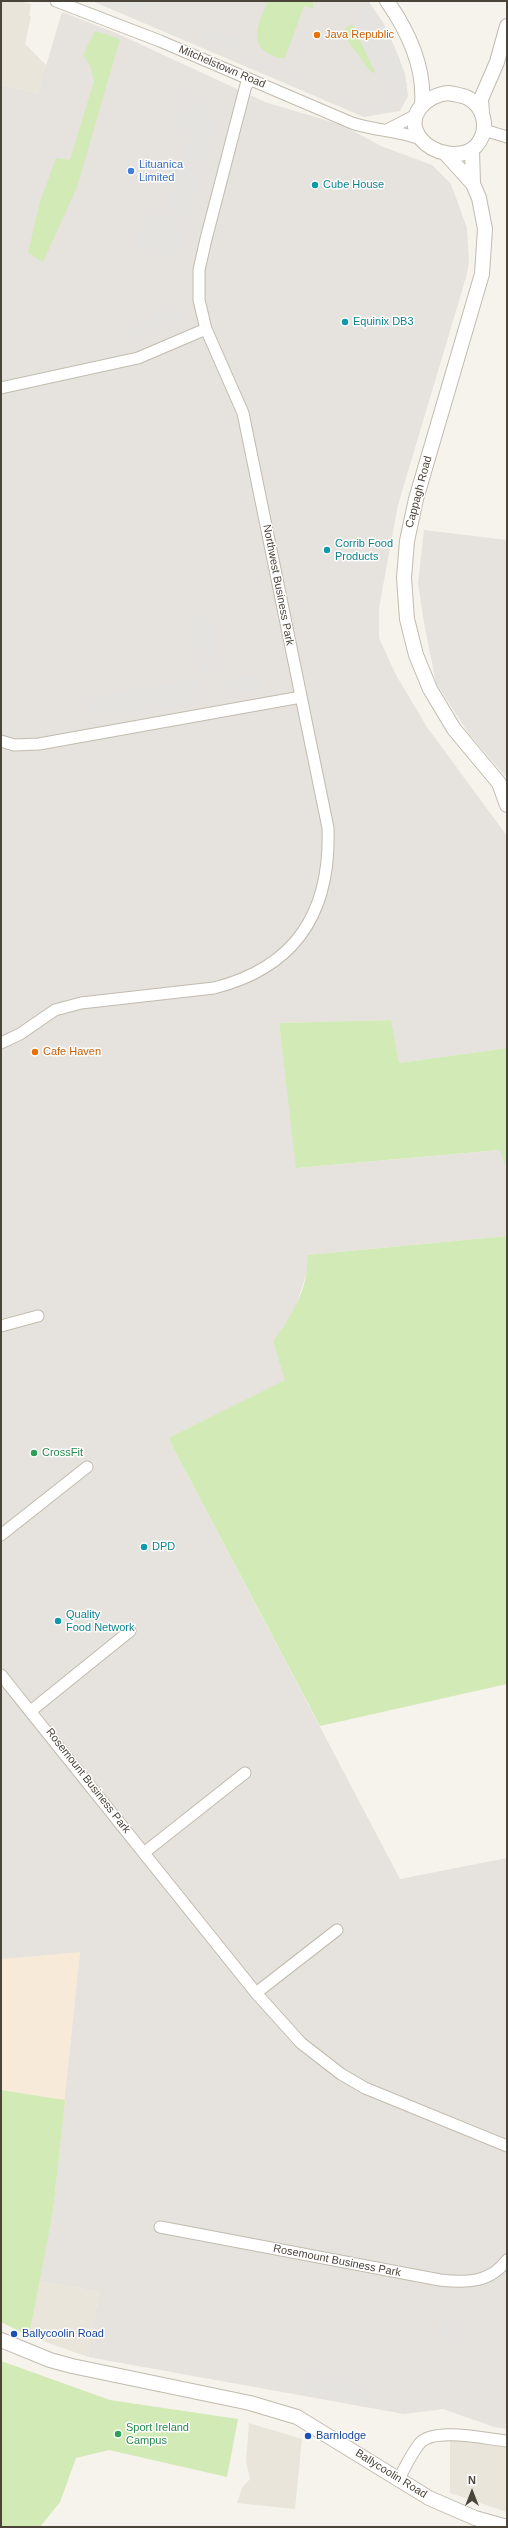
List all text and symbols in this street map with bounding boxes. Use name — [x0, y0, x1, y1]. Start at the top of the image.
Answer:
place label: Java Republic — [325, 28, 394, 42]
marker: Java Republic — [312, 30, 322, 40]
street label: Mitchelstown Road — [177, 43, 267, 91]
place label: Lituanica Limited — [139, 158, 183, 184]
marker: Lituanica Limited — [126, 166, 136, 176]
place label: Cube House — [323, 178, 384, 192]
marker: Cube House — [310, 180, 320, 190]
place label: Equinix DB3 — [353, 315, 414, 329]
marker: Equinix DB3 — [340, 317, 350, 327]
street label: Cappagh Road — [403, 455, 435, 529]
street label: Northwest Business Park — [260, 523, 296, 647]
place label: Corrib Food Products — [335, 537, 393, 563]
marker: Corrib Food Products — [322, 545, 332, 555]
place label: Cafe Haven — [43, 1045, 101, 1059]
marker: Cafe Haven — [30, 1047, 40, 1057]
place label: CrossFit — [42, 1446, 83, 1460]
marker: CrossFit — [29, 1448, 39, 1458]
place label: DPD — [152, 1540, 175, 1554]
marker: DPD — [139, 1542, 149, 1552]
place label: Quality Food Network — [66, 1608, 134, 1634]
marker: Quality Food Network — [53, 1616, 63, 1626]
street label: Rosemount Business Park — [43, 1726, 133, 1836]
street label: Rosemount Business Park — [272, 2242, 402, 2280]
place label: Ballycoolin Road — [22, 2327, 104, 2341]
marker: Ballycoolin Road — [9, 2329, 19, 2339]
place label: Sport Ireland Campus — [126, 2421, 189, 2447]
marker: Sport Ireland Campus — [113, 2429, 123, 2439]
place label: Barnlodge — [316, 2429, 366, 2443]
marker: Barnlodge — [303, 2431, 313, 2441]
street label: Ballycoolin Road — [353, 2447, 429, 2501]
north arrow — [452, 2472, 492, 2512]
text: N — [468, 2474, 476, 2486]

